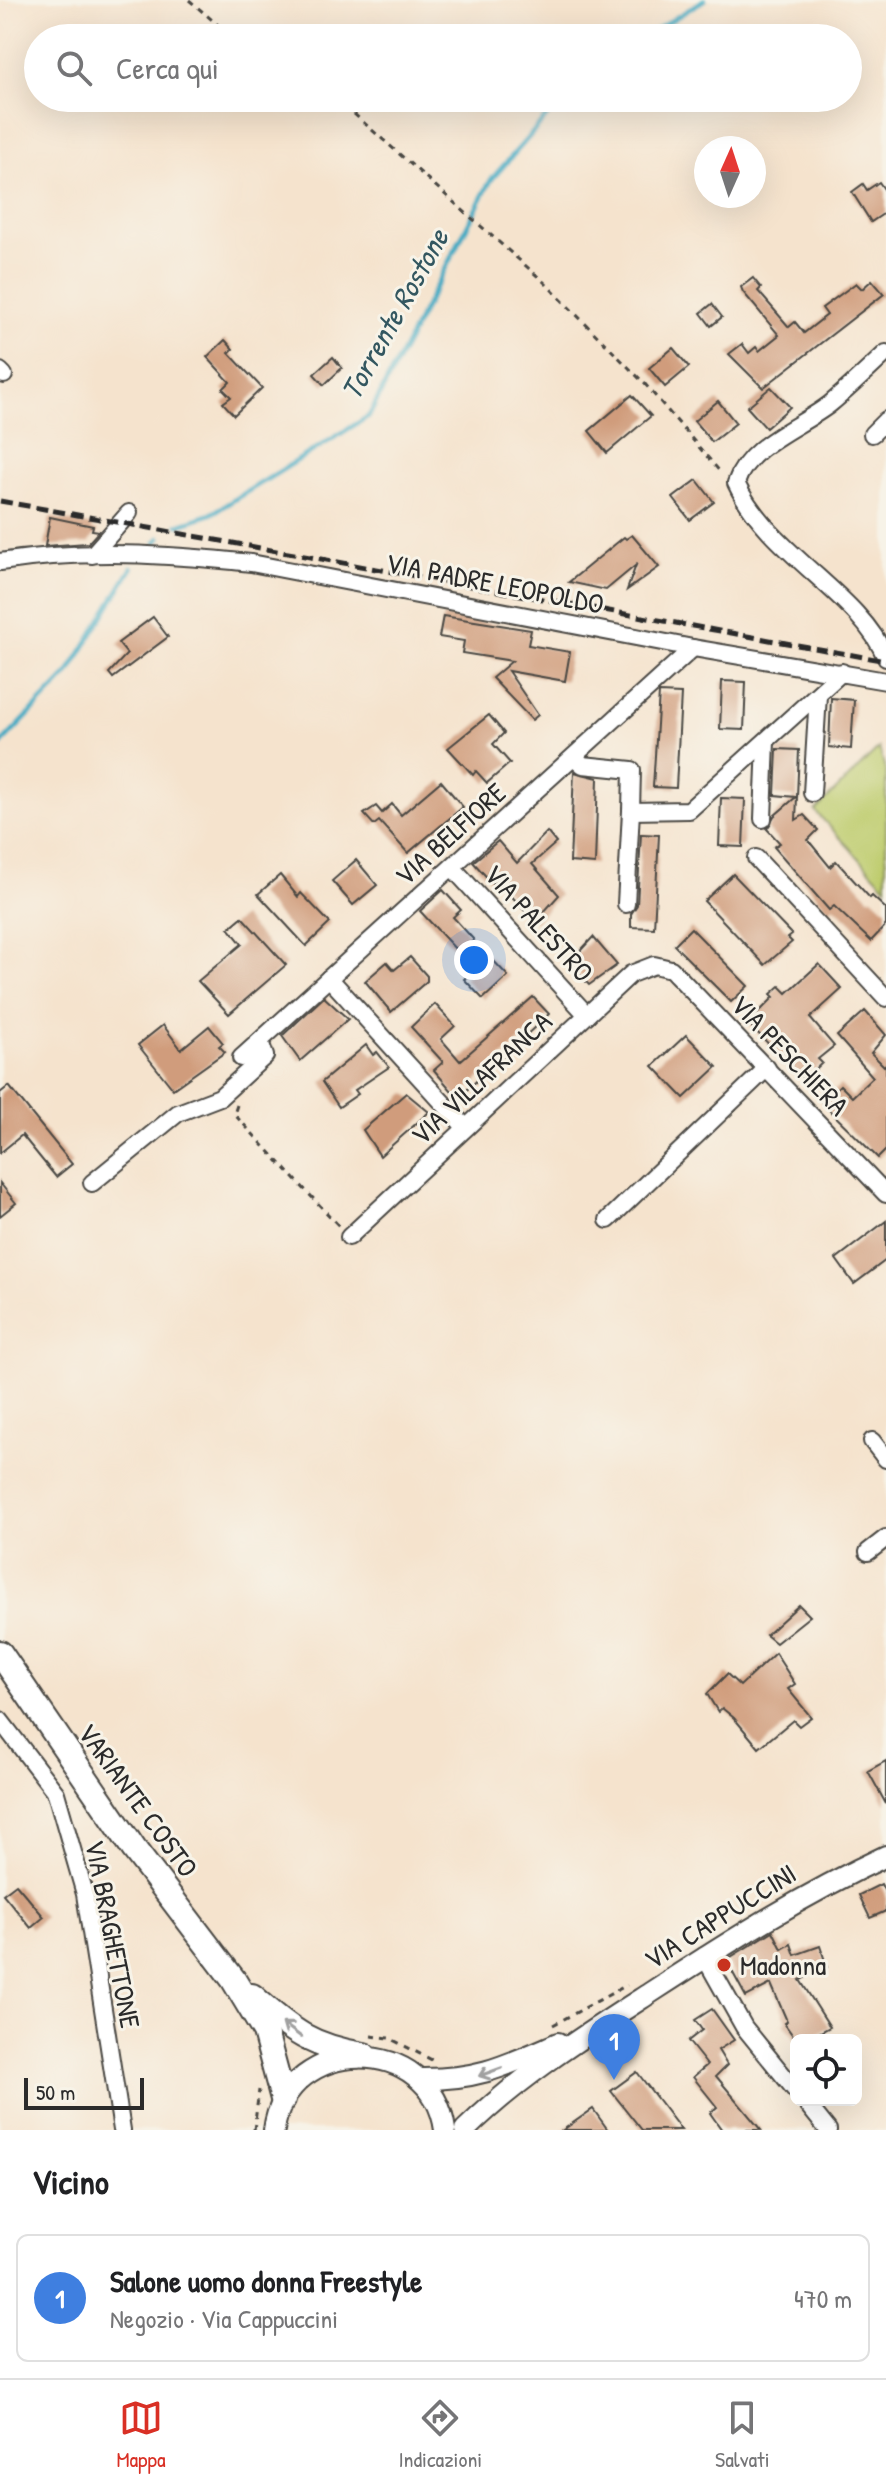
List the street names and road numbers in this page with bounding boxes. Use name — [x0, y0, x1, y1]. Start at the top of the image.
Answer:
street label: VIA PADRE LEOPOLDO — [383, 543, 607, 623]
street label: VIA BELFIORE — [386, 774, 514, 894]
street label: VIA PALESTRO — [476, 856, 602, 990]
street label: VIA PESCHIERA — [723, 986, 858, 1124]
street label: VIA VILLAFRANCA — [402, 1002, 560, 1153]
street label: VARIANTE COSTO — [69, 1715, 207, 1885]
street label: VIA BRAGHETTONE — [76, 1837, 150, 2031]
street label: VIA CAPPUCCINI — [637, 1854, 803, 1978]

